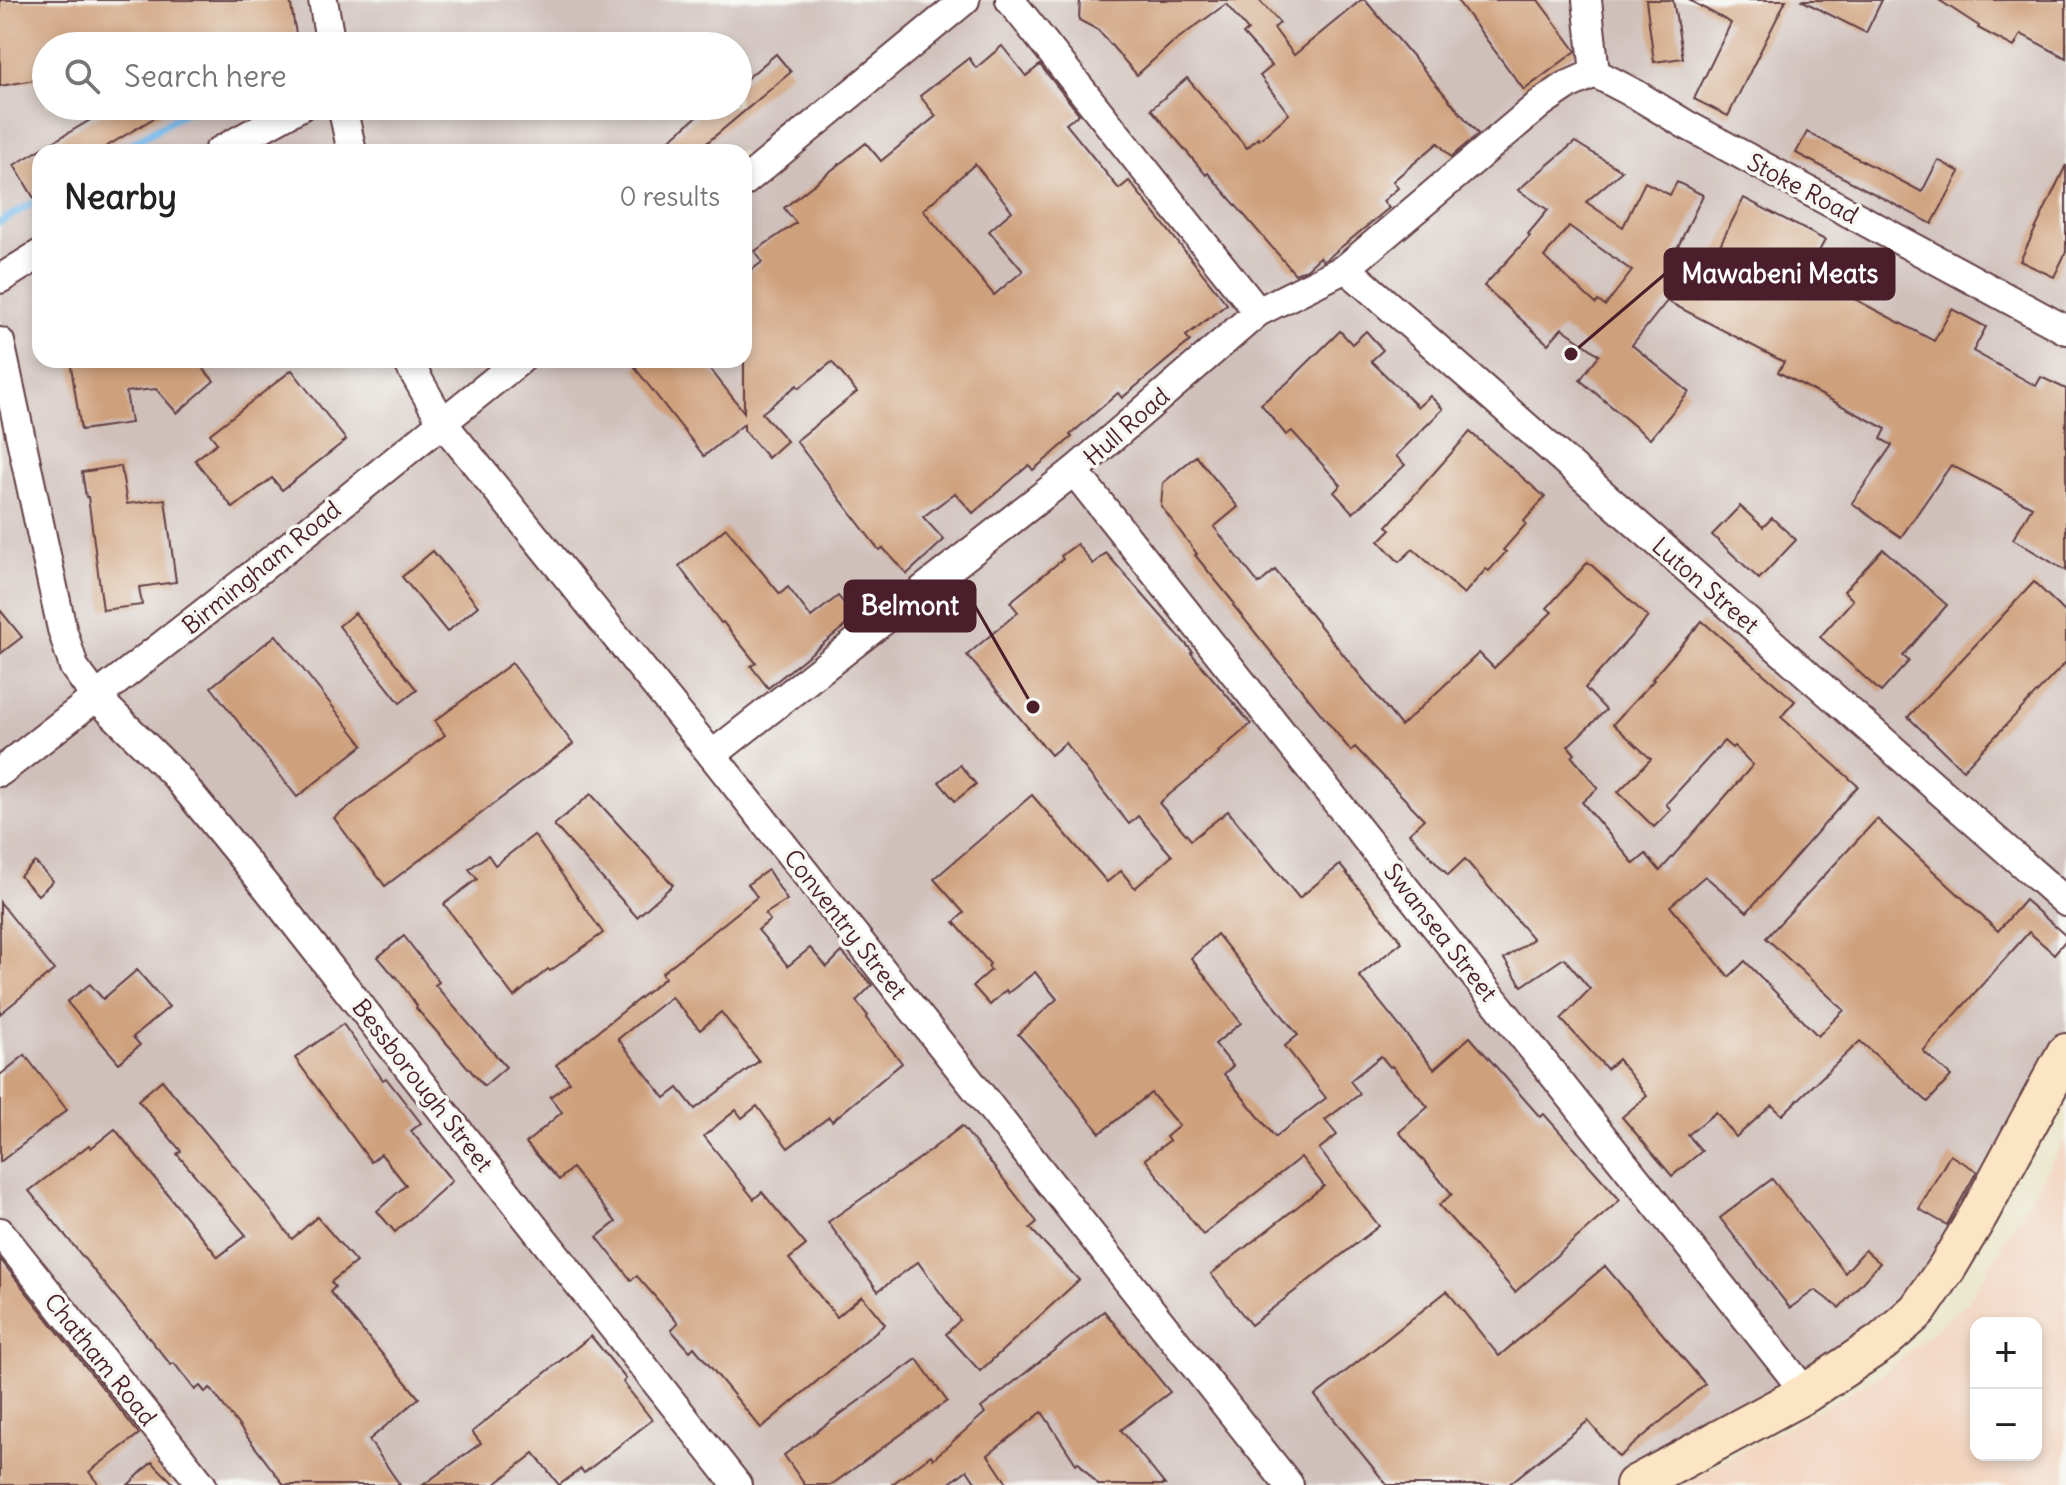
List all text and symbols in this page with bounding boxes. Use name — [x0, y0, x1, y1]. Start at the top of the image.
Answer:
search box — [32, 32, 752, 120]
icon: search — [60, 54, 104, 98]
text: Search here — [124, 57, 287, 95]
street label: Stoke Road — [1742, 146, 1864, 230]
text: Nearby — [64, 175, 177, 218]
text: 0 results — [619, 180, 720, 213]
callout: Mawabeni Meats — [1665, 249, 1894, 299]
text: Mawabeni Meats — [1682, 257, 1879, 290]
street label: Hull Road — [1077, 381, 1175, 471]
street label: Birmingham Road — [176, 494, 346, 640]
street label: Luton Street — [1646, 530, 1766, 640]
callout: Belmont — [845, 581, 975, 631]
text: Belmont — [861, 589, 959, 622]
street label: Conventry Street — [778, 843, 914, 1005]
street label: Swansea Street — [1378, 857, 1504, 1007]
street label: Bessborough Street — [346, 993, 500, 1177]
street label: Chatham Road — [38, 1287, 164, 1431]
map controls — [1970, 1317, 2042, 1461]
button: + — [1970, 1317, 2042, 1389]
button: − — [1970, 1389, 2042, 1461]

